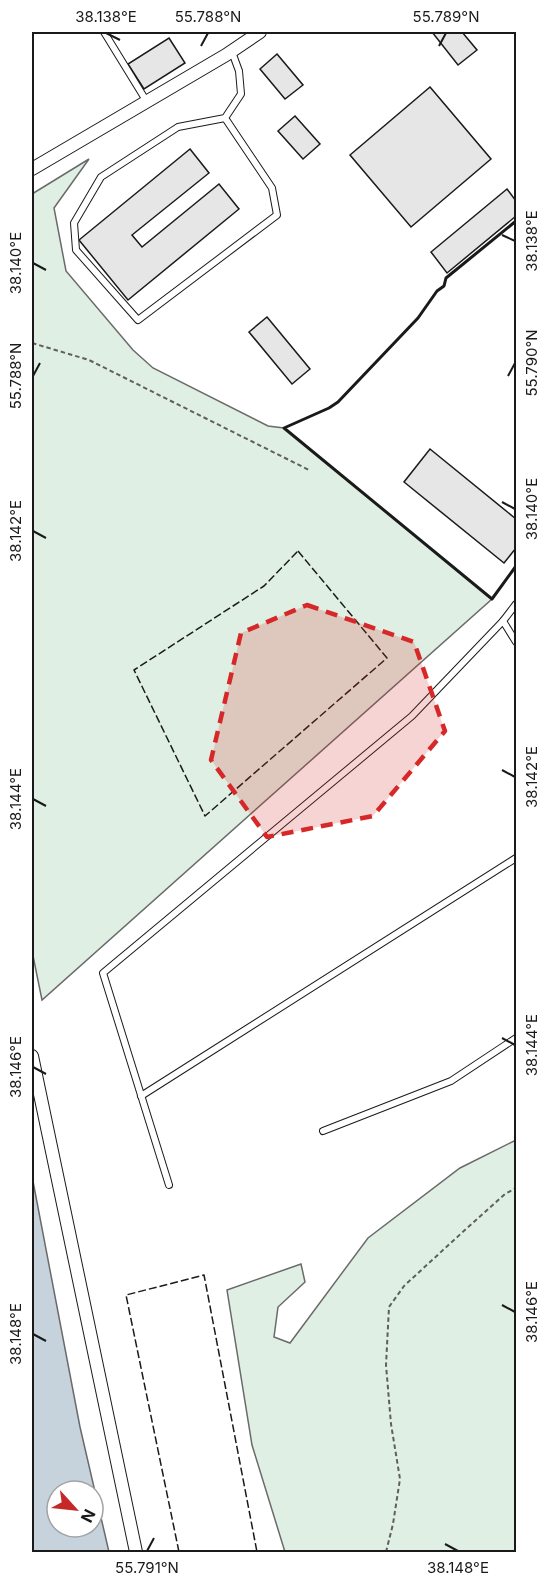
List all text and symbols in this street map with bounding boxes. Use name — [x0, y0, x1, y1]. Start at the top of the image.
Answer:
text: 38.138°E — [75, 7, 137, 26]
text: 55.788°N — [175, 7, 241, 26]
text: 55.789°N — [413, 7, 479, 26]
text: 38.138°E — [522, 210, 541, 272]
text: 38.140°E — [6, 232, 25, 294]
text: 55.790°N — [522, 329, 541, 397]
text: 55.788°N — [6, 343, 25, 409]
text: 38.140°E — [522, 478, 541, 540]
text: 38.142°E — [6, 500, 25, 562]
text: 38.142°E — [522, 746, 541, 808]
text: 38.144°E — [6, 768, 25, 830]
text: 38.144°E — [522, 1014, 541, 1076]
text: 38.146°E — [6, 1036, 25, 1098]
text: 38.146°E — [522, 1281, 541, 1343]
text: 38.148°E — [6, 1303, 25, 1365]
north arrow — [45, 1479, 105, 1539]
text: N — [77, 1506, 100, 1526]
text: 55.791°N — [115, 1558, 179, 1577]
text: 38.148°E — [427, 1558, 489, 1577]

